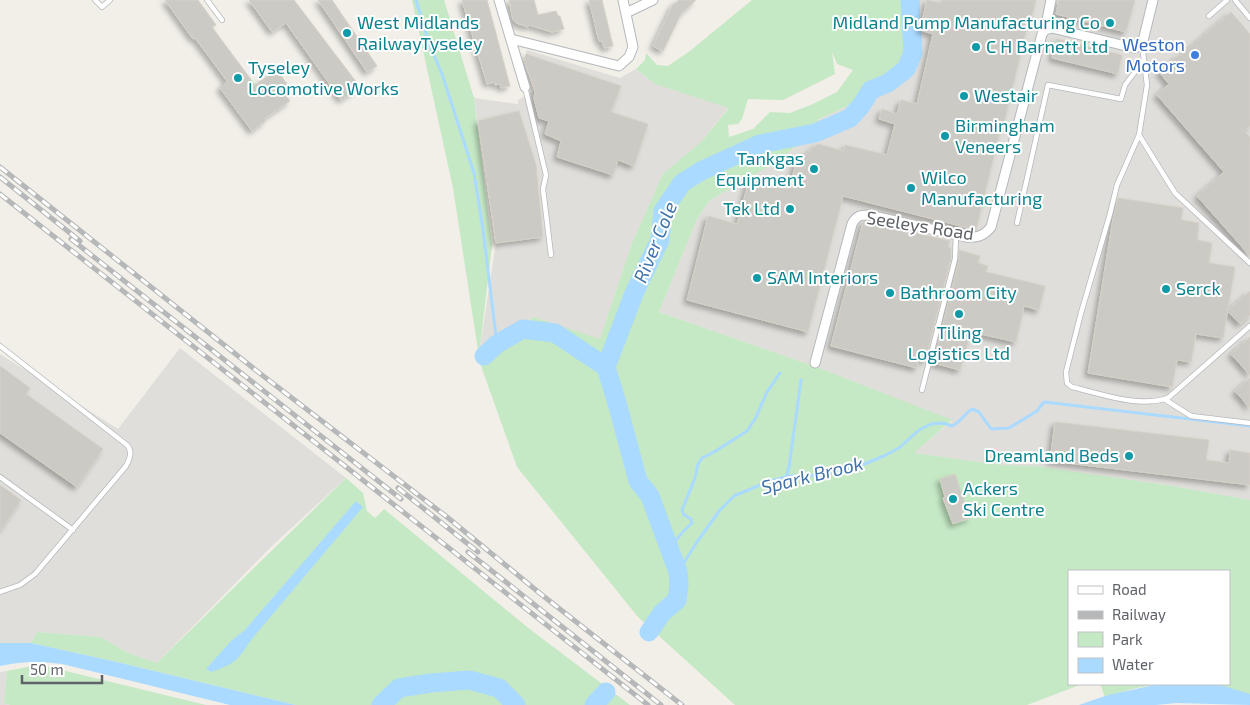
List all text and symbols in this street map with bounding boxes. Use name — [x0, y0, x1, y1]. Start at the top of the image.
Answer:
place label: West Midlands RailwayTyseley — [357, 11, 483, 54]
place label: Midland Pump Manufacturing Co — [833, 11, 1100, 33]
marker: Midland Pump Manufacturing Co — [1104, 17, 1116, 29]
marker: West Midlands RailwayTyseley — [341, 27, 353, 39]
place label: Weston Motors — [1122, 33, 1185, 76]
place label: C H Barnett Ltd — [986, 35, 1108, 57]
marker: C H Barnett Ltd — [970, 41, 982, 53]
marker: Weston Motors — [1189, 49, 1201, 61]
place label: Tyseley Locomotive Works — [248, 56, 399, 99]
marker: Tyseley Locomotive Works — [232, 72, 244, 84]
place label: Westair — [974, 84, 1038, 106]
marker: Westair — [958, 90, 970, 102]
place label: Birmingham Veneers — [955, 114, 1055, 157]
marker: Birmingham Veneers — [939, 130, 951, 142]
place label: Tankgas Equipment — [716, 147, 804, 190]
marker: Tankgas Equipment — [808, 163, 820, 175]
place label: Wilco Manufacturing — [921, 166, 1042, 209]
marker: Wilco Manufacturing — [905, 182, 917, 194]
place label: Tek Ltd — [723, 197, 780, 219]
water label: River Cole — [628, 198, 681, 286]
marker: Tek Ltd — [784, 203, 796, 215]
street label: Seeleys Road — [865, 206, 975, 244]
place label: SAM Interiors — [767, 266, 878, 288]
marker: SAM Interiors — [751, 272, 763, 284]
place label: Serck — [1176, 277, 1221, 299]
place label: Bathroom City — [900, 281, 1017, 303]
marker: Serck — [1160, 283, 1172, 295]
marker: Bathroom City — [884, 287, 896, 299]
marker: Tiling Logistics Ltd — [953, 308, 965, 320]
place label: Tiling Logistics Ltd — [908, 321, 1010, 364]
place label: Dreamland Beds — [984, 444, 1119, 466]
marker: Dreamland Beds — [1123, 450, 1135, 462]
water label: Spark Brook — [758, 451, 866, 498]
place label: Ackers Ski Centre — [963, 477, 1045, 520]
marker: Ackers Ski Centre — [947, 493, 959, 505]
legend — [1068, 570, 1230, 685]
text: Road — [1112, 580, 1147, 598]
text: Railway — [1112, 605, 1166, 623]
text: Park — [1112, 630, 1143, 648]
scale bar — [22, 652, 102, 684]
text: Water — [1112, 655, 1154, 673]
text: 50 m — [30, 660, 64, 678]

